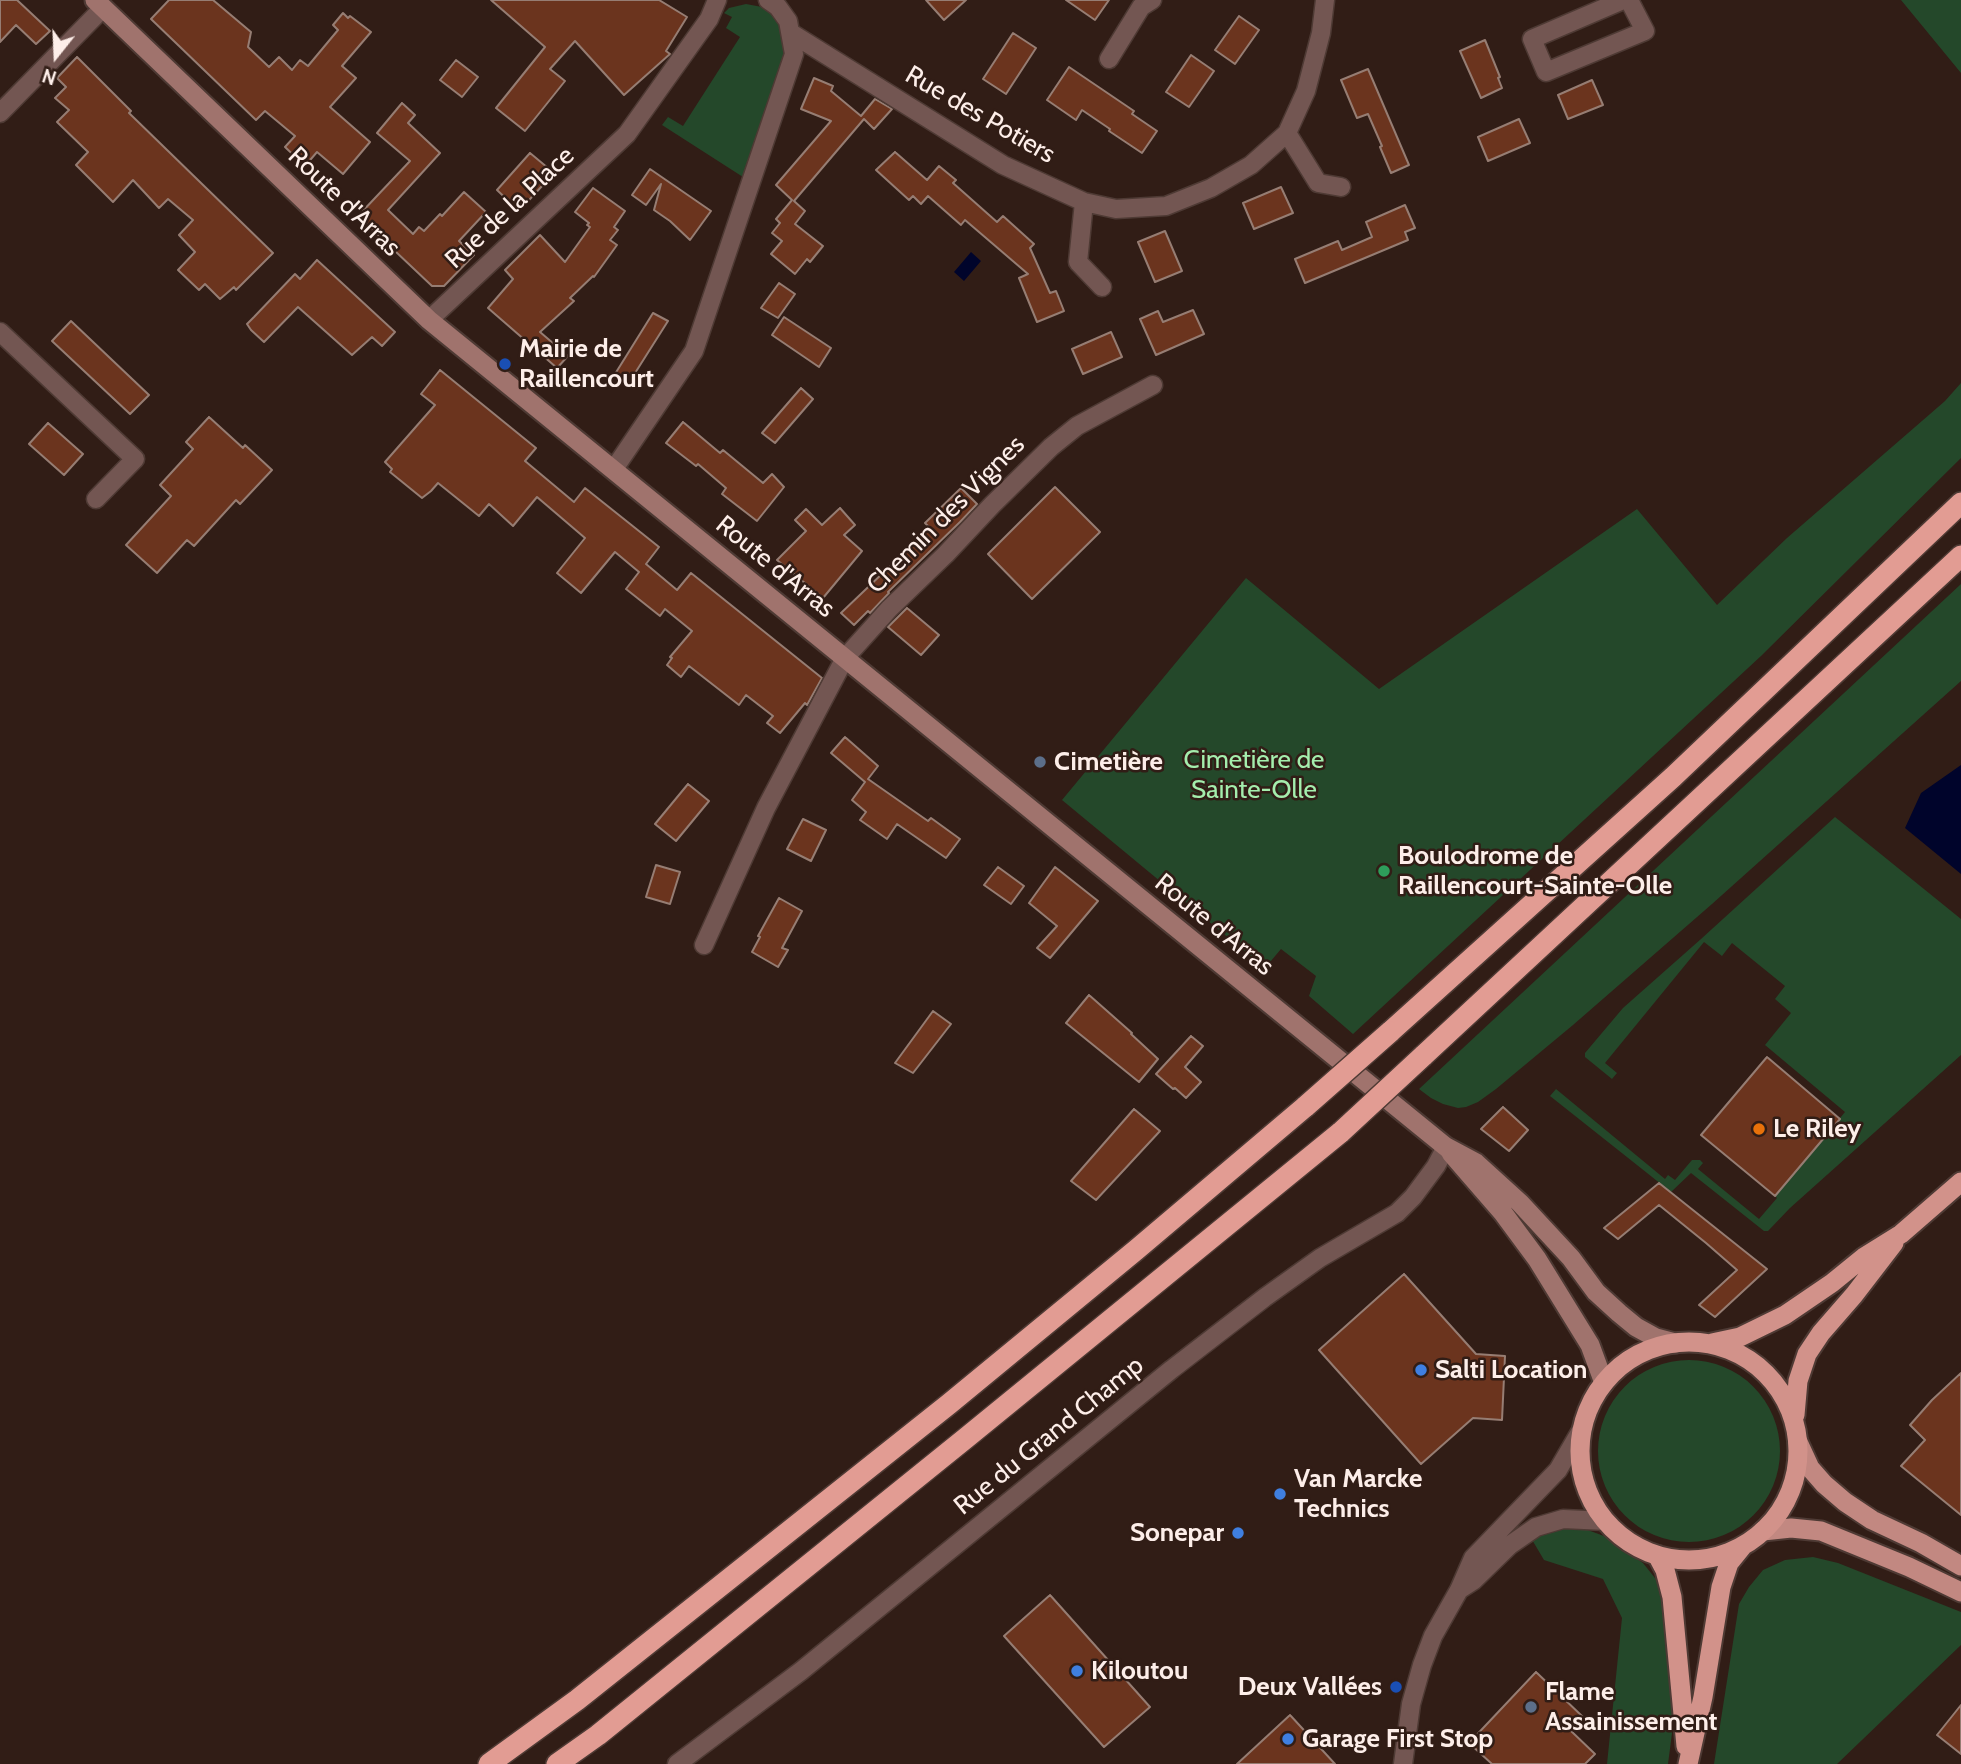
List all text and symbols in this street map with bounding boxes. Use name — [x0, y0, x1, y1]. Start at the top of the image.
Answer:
north arrow — [21, 21, 91, 91]
street label: Rue des Potiers — [900, 60, 1060, 170]
text: N — [39, 63, 59, 89]
street label: Rue de la Place — [439, 140, 581, 276]
street label: Route d'Arras — [281, 141, 407, 263]
place label: Mairie de Raillencourt — [519, 333, 654, 394]
marker: Mairie de Raillencourt — [497, 356, 513, 372]
street label: Chemin des Vignes — [861, 430, 1031, 600]
street label: Route d'Arras — [709, 509, 841, 625]
park label: Cimetière de Sainte-Olle — [1184, 744, 1324, 806]
place label: Cimetière — [1054, 746, 1163, 778]
marker: Cimetière — [1032, 754, 1048, 770]
place label: Boulodrome de Raillencourt-Sainte-Olle — [1398, 840, 1672, 902]
marker: Boulodrome de Raillencourt-Sainte-Olle — [1376, 863, 1392, 879]
street label: Route d'Arras — [1148, 867, 1280, 983]
place label: Le Riley — [1773, 1113, 1861, 1145]
marker: Le Riley — [1751, 1121, 1767, 1137]
street label: Rue du Grand Champ — [948, 1350, 1150, 1522]
place label: Salti Location — [1435, 1354, 1587, 1386]
marker: Salti Location — [1413, 1362, 1429, 1378]
place label: Van Marcke Technics — [1294, 1463, 1422, 1524]
marker: Van Marcke Technics — [1272, 1486, 1288, 1502]
place label: Sonepar — [1130, 1517, 1224, 1549]
marker: Sonepar — [1230, 1525, 1246, 1541]
place label: Kiloutou — [1091, 1655, 1188, 1687]
marker: Kiloutou — [1069, 1663, 1085, 1679]
place label: Deux Vallées — [1238, 1671, 1382, 1703]
place label: Flame Assainissement — [1545, 1676, 1718, 1738]
marker: Deux Vallées — [1388, 1679, 1404, 1695]
marker: Flame Assainissement — [1523, 1699, 1539, 1715]
place label: Garage First Stop — [1302, 1723, 1493, 1755]
marker: Garage First Stop — [1280, 1731, 1296, 1747]

